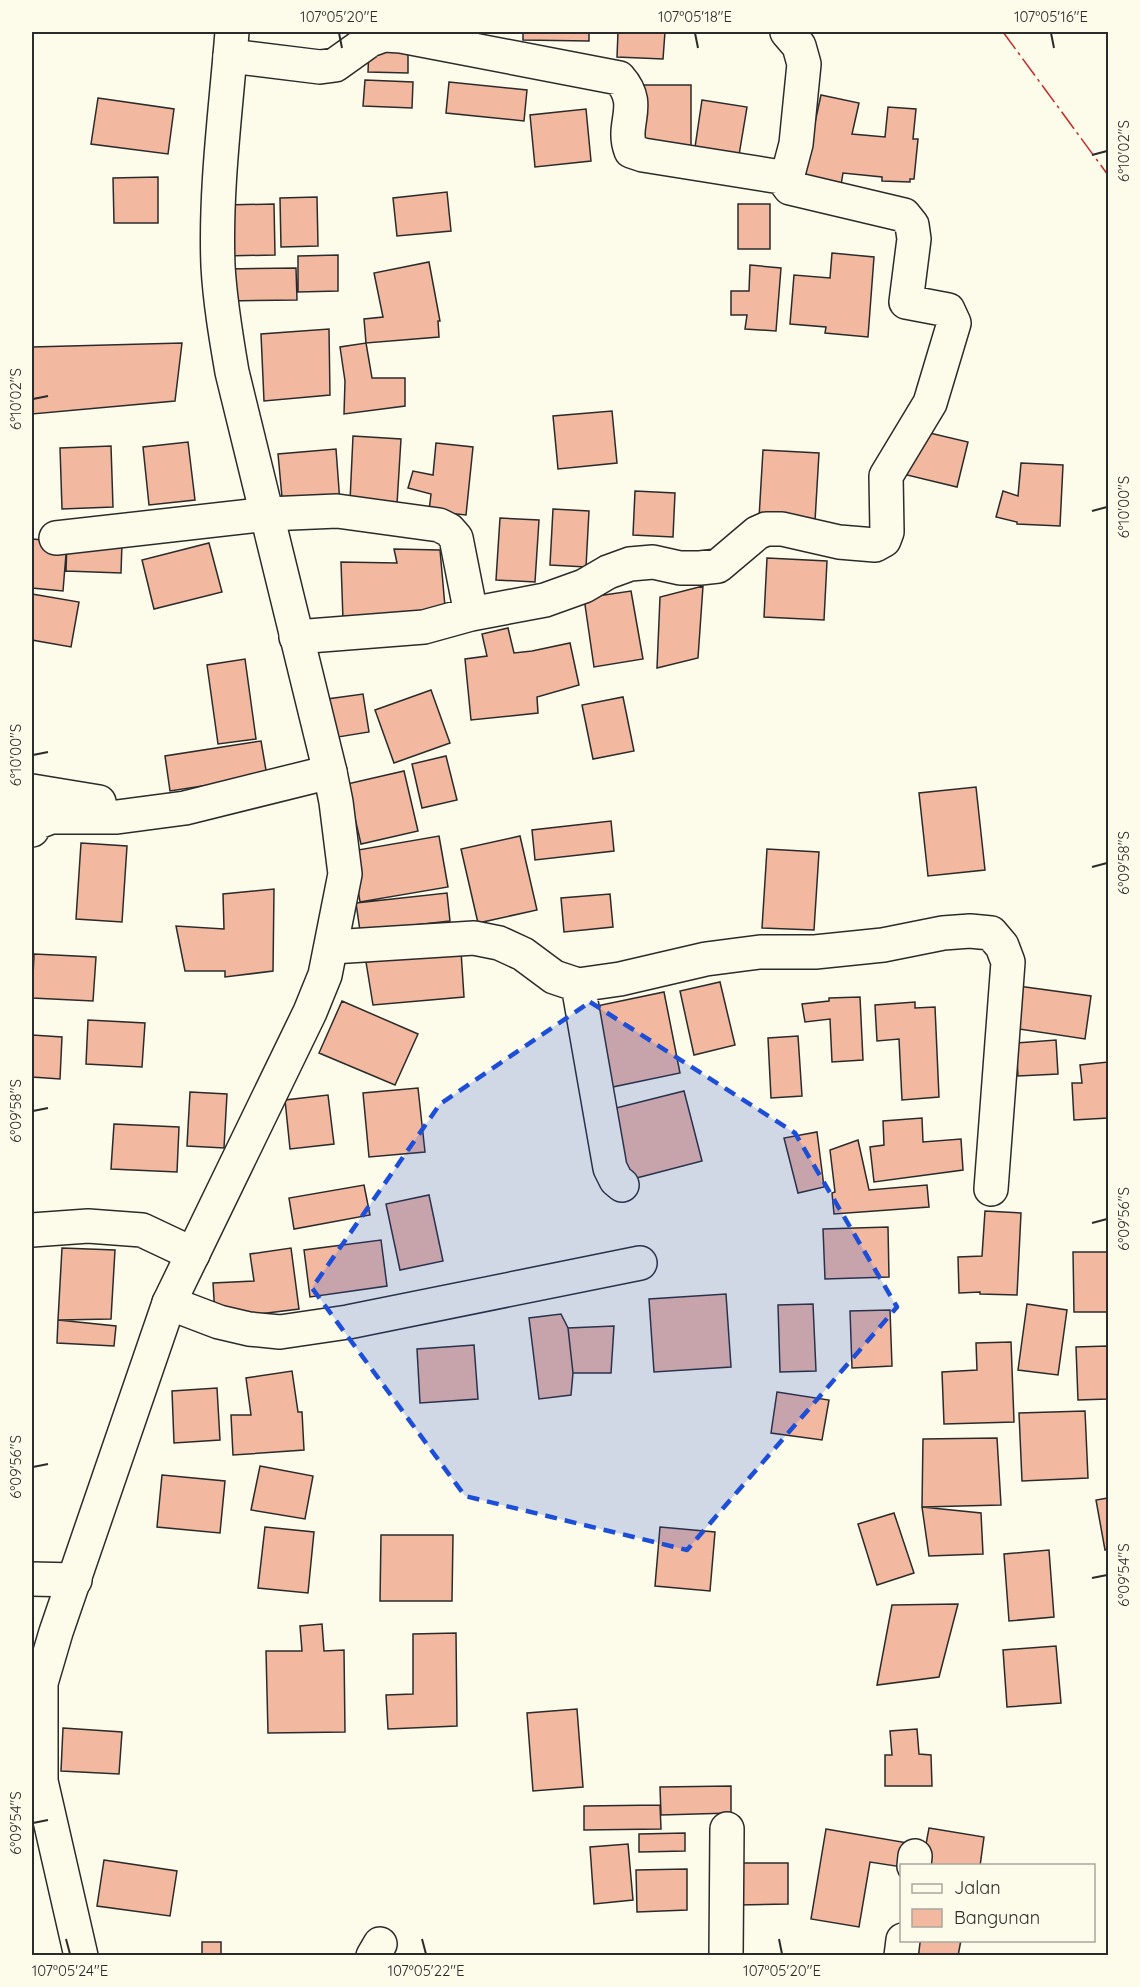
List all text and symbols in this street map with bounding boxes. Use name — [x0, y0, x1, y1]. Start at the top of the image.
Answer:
text: 107°05'20"E — [300, 7, 378, 26]
text: 107°05'18"E — [658, 7, 732, 26]
text: 107°05'16"E — [1014, 7, 1088, 26]
text: 6°10'02"S — [1114, 120, 1133, 182]
text: 6°10'02"S — [6, 368, 25, 430]
text: 6°10'00"S — [1114, 476, 1133, 538]
text: 6°10'00"S — [6, 724, 25, 786]
text: 6°09'58"S — [1114, 831, 1133, 895]
text: 6°09'58"S — [6, 1079, 25, 1143]
text: 6°09'56"S — [1114, 1187, 1133, 1251]
text: 6°09'56"S — [6, 1435, 25, 1499]
text: 6°09'54"S — [1114, 1543, 1133, 1607]
text: 6°09'54"S — [6, 1791, 25, 1855]
legend — [900, 1864, 1095, 1942]
text: Jalan — [954, 1876, 1001, 1899]
text: Bangunan — [954, 1906, 1040, 1929]
text: 107°05'24"E — [32, 1961, 108, 1980]
text: 107°05'22"E — [387, 1961, 465, 1980]
text: 107°05'20"E — [743, 1961, 821, 1980]

